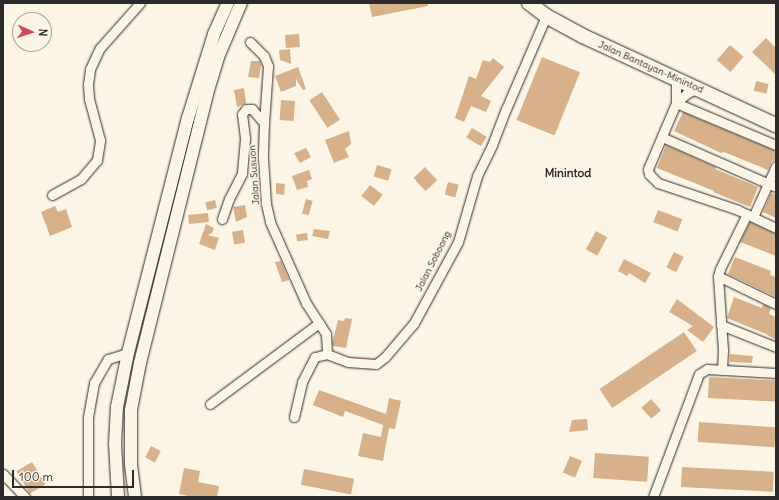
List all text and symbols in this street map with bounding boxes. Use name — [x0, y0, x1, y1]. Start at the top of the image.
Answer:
north arrow — [12, 12, 52, 52]
text: N — [36, 28, 50, 37]
street label: Jalan Bantayan-Minintod — [596, 38, 706, 96]
street label: Jalan Susuon — [246, 145, 262, 205]
district label: Minintod — [545, 166, 591, 180]
street label: Jalan Soboong — [413, 229, 453, 293]
scale bar — [14, 462, 136, 488]
text: 100 m — [19, 469, 53, 484]

